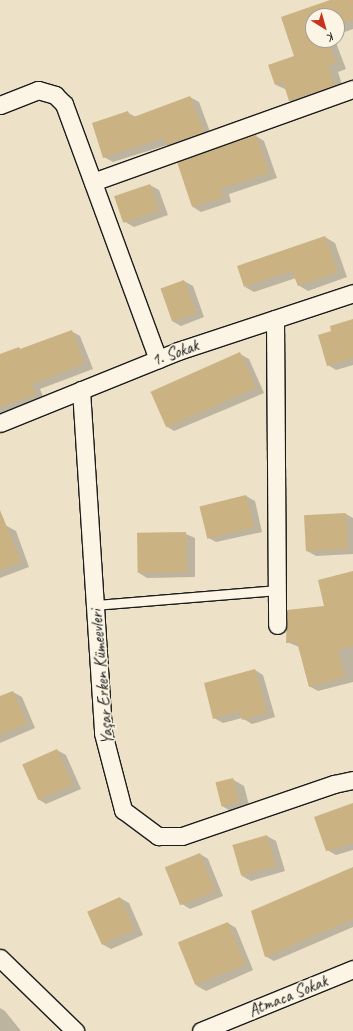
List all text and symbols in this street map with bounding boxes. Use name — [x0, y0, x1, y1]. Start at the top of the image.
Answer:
north arrow — [305, 8, 345, 48]
text: K — [325, 30, 338, 44]
street label: 1. Sokak — [149, 335, 201, 371]
street label: Yaşar Erken Kümeevleri — [86, 609, 118, 745]
street label: Atmaca Sokak — [246, 971, 330, 1021]

